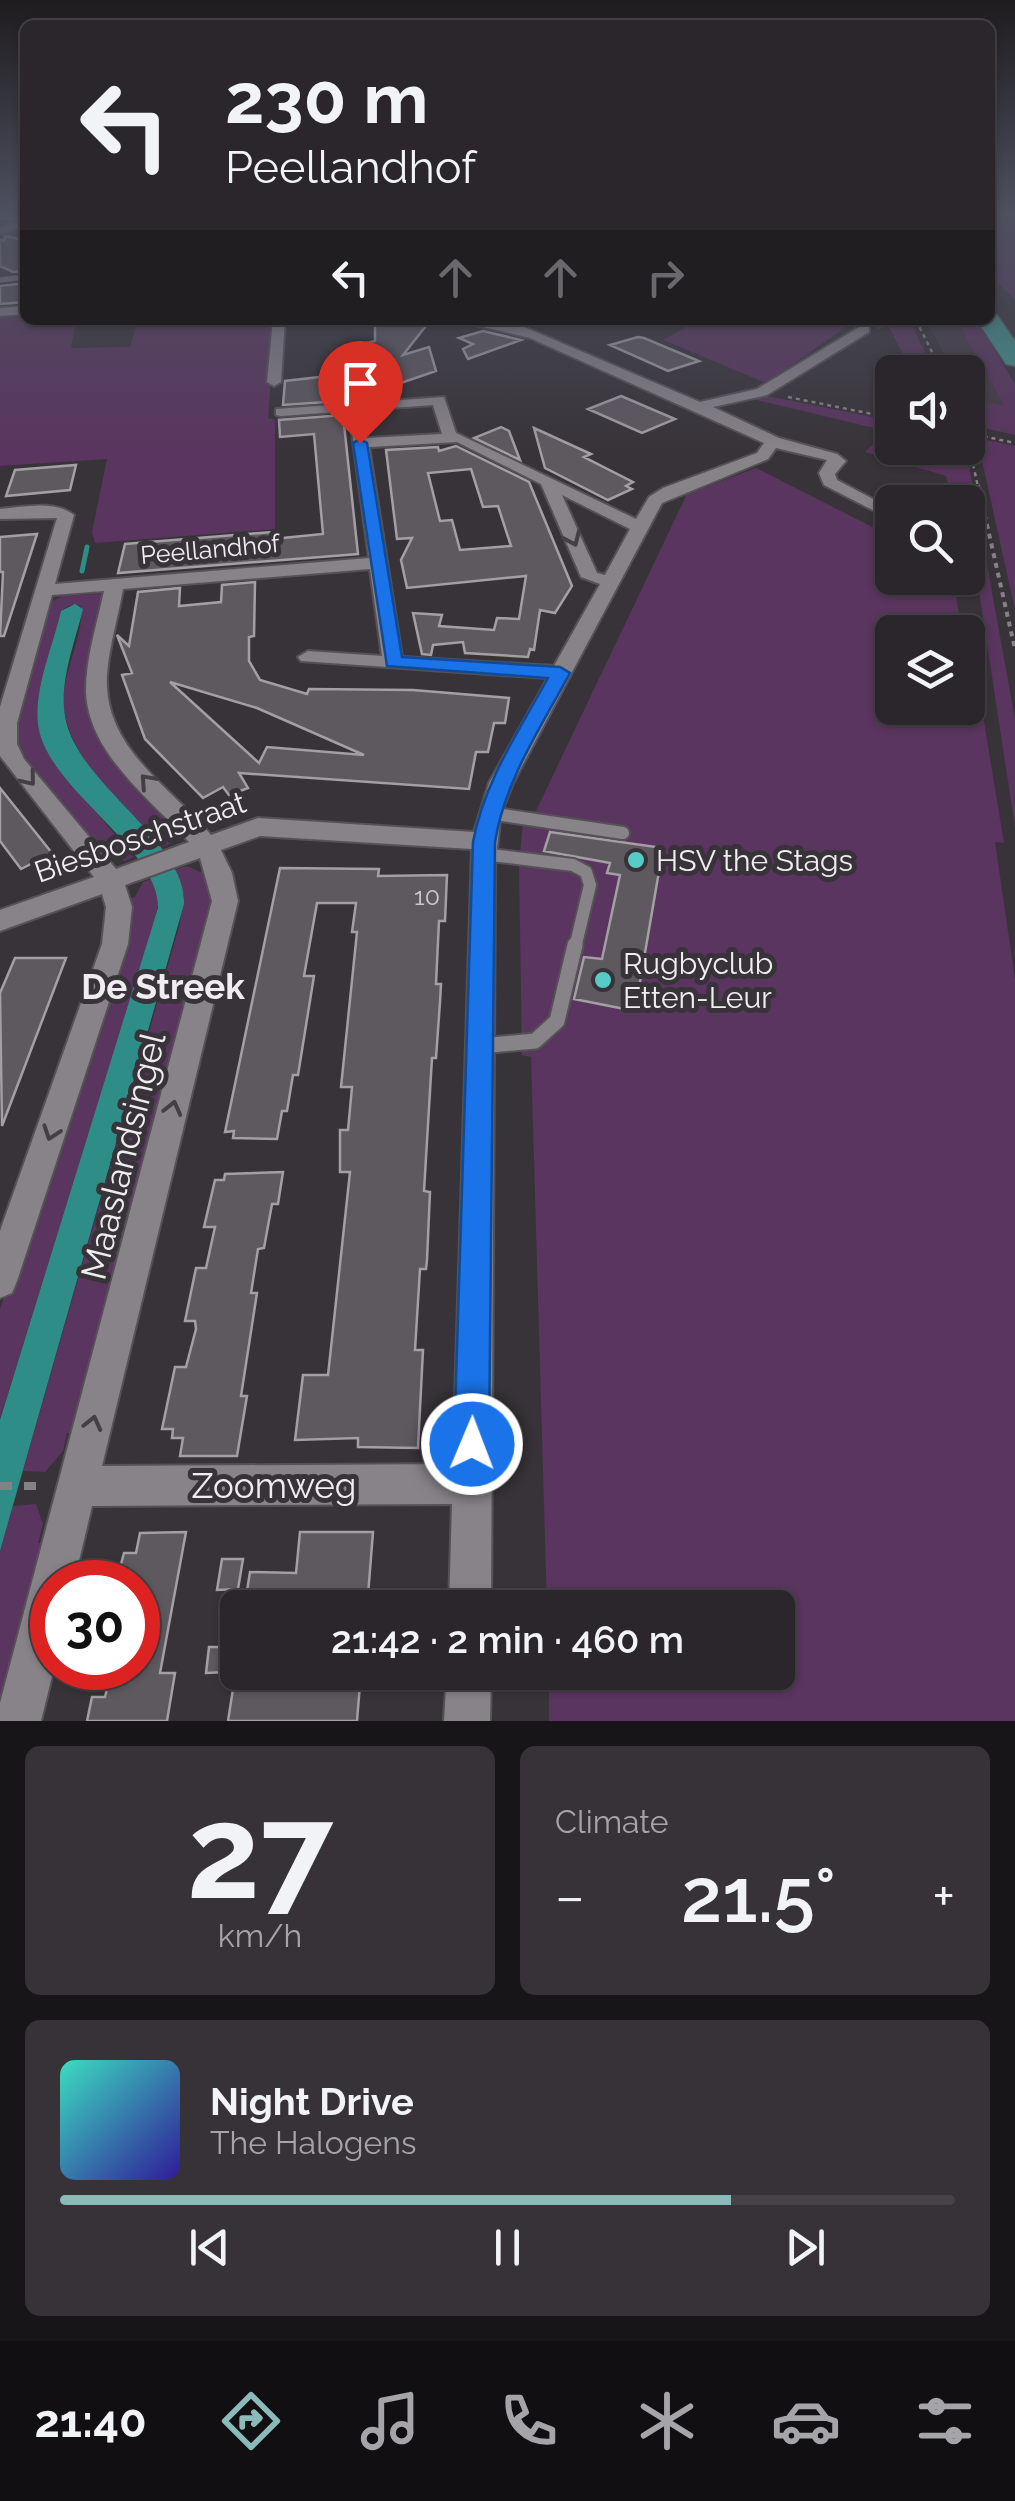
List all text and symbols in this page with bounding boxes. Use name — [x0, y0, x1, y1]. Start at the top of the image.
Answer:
text: 230 m — [225, 57, 429, 139]
icon: left — [60, 60, 190, 190]
text: Peellandhof — [225, 141, 476, 194]
icon: left — [323, 250, 378, 305]
icon: ahead — [428, 250, 483, 305]
icon: ahead — [533, 250, 588, 305]
icon: right — [638, 250, 693, 305]
pin — [318, 341, 403, 444]
map controls — [875, 355, 985, 725]
button: sound — [875, 355, 985, 465]
icon: arrive — [333, 356, 388, 411]
button: search — [875, 485, 985, 595]
street label: Peellandhof — [139, 528, 283, 570]
one-way arrow — [561, 528, 581, 546]
button: layers — [875, 615, 985, 725]
one-way arrow — [17, 768, 35, 786]
one-way arrow — [141, 774, 159, 793]
street label: Biesboschstraat — [30, 784, 250, 890]
place label: HSV the Stags — [656, 843, 853, 878]
marker: HSV the Stags — [625, 849, 647, 871]
house number: 10 — [414, 881, 440, 911]
place label: Rugbyclub Etten-Leur — [623, 946, 773, 1015]
district label: De Streek — [81, 966, 245, 1007]
marker: Rugbyclub Etten-Leur — [592, 969, 614, 991]
street label: Maaslandsingel — [73, 1028, 174, 1284]
one-way arrow — [162, 1100, 183, 1117]
one-way arrow — [42, 1123, 63, 1140]
position arrow — [420, 1392, 524, 1496]
one-way arrow — [81, 1415, 102, 1432]
street label: Zoomweg — [192, 1465, 356, 1506]
speed limit sign: 30 — [30, 1560, 160, 1690]
text: 21:42 · 2 min · 460 m — [331, 1617, 684, 1662]
text: 27 — [187, 1776, 333, 1928]
text: Climate — [555, 1803, 669, 1840]
text: 21.5° — [681, 1851, 836, 1940]
text: − — [555, 1864, 585, 1929]
text: + — [932, 1864, 955, 1929]
text: km/h — [218, 1917, 302, 1954]
text: Night Drive — [210, 2079, 414, 2124]
text: The Halogens — [210, 2124, 416, 2161]
icon: previous — [182, 2220, 237, 2275]
icon: pause — [480, 2220, 535, 2275]
icon: next — [778, 2220, 833, 2275]
icon: directions — [216, 2386, 286, 2456]
icon: music — [355, 2386, 425, 2456]
icon: phone — [494, 2386, 564, 2456]
icon: climate — [632, 2386, 702, 2456]
icon: car — [771, 2386, 841, 2456]
icon: filters — [910, 2386, 980, 2456]
text: 21:40 — [34, 2395, 147, 2448]

